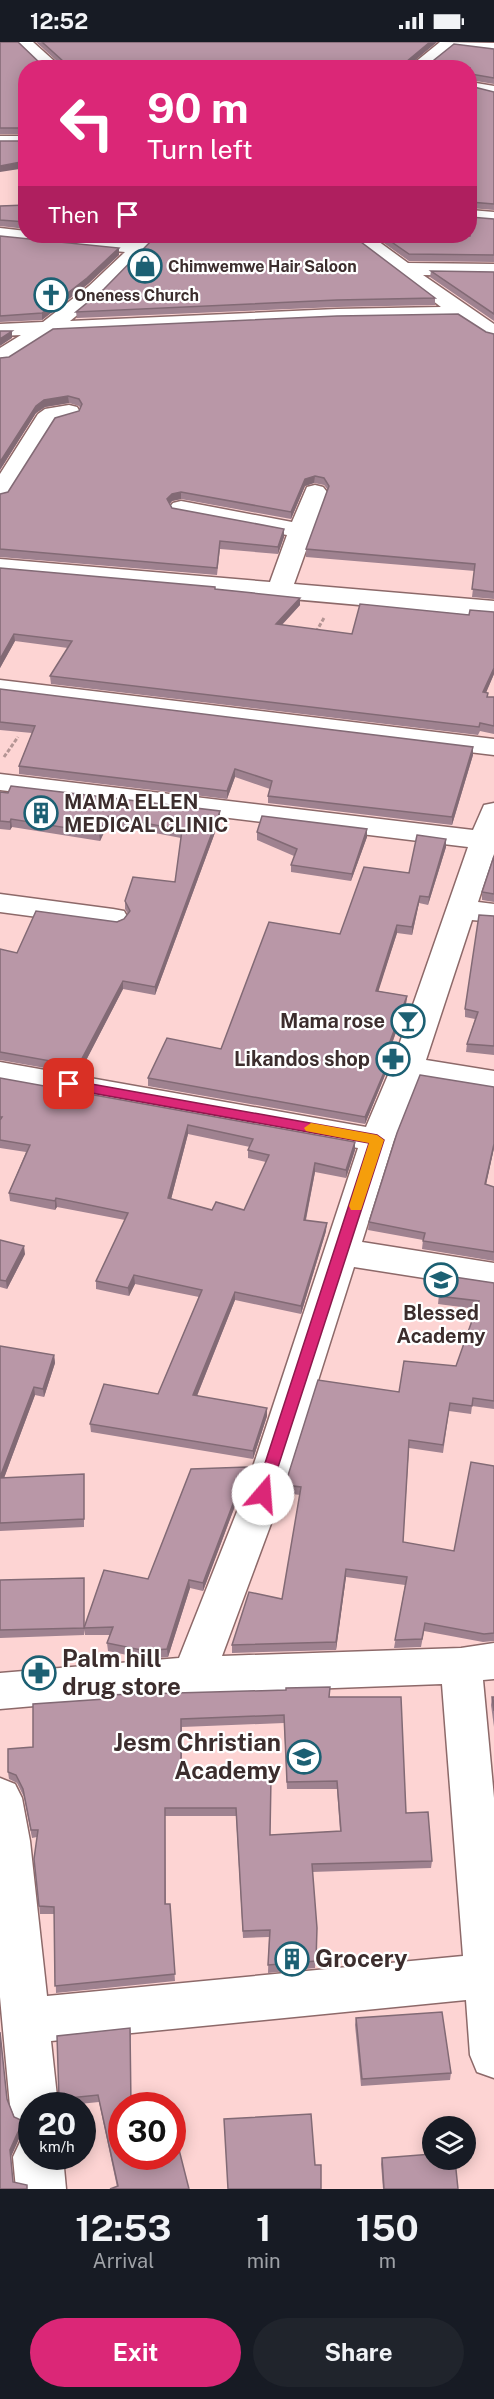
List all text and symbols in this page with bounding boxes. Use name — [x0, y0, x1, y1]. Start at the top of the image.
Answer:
text: 12:52 — [30, 8, 88, 34]
text: 90 m — [147, 83, 249, 132]
icon: left — [48, 84, 126, 162]
text: Turn left — [147, 133, 253, 165]
icon: arrive — [111, 198, 144, 231]
text: Then — [48, 202, 99, 228]
shop icon: Chimwemwe Hair Saloon — [127, 248, 163, 284]
place label: Chimwemwe Hair Saloon — [168, 257, 357, 276]
church icon: Oneness Church — [33, 277, 69, 313]
place label: Oneness Church — [74, 286, 199, 305]
place label: MAMA ELLEN MEDICAL CLINIC — [64, 790, 228, 837]
building icon: MAMA ELLEN MEDICAL CLINIC — [23, 795, 59, 831]
bar icon: Mama rose — [390, 1003, 426, 1039]
place label: Mama rose — [280, 1009, 385, 1033]
pharmacy icon: Likandos shop — [375, 1041, 411, 1077]
place label: Likandos shop — [234, 1047, 370, 1071]
pin — [43, 1058, 94, 1109]
icon: arrive — [52, 1067, 85, 1100]
school or university icon: Blessed Academy — [423, 1262, 459, 1298]
place label: Blessed Academy — [397, 1301, 485, 1348]
position arrow — [231, 1462, 295, 1526]
place label: Palm hill drug store — [62, 1644, 181, 1700]
pharmacy icon: Palm hill drug store — [21, 1655, 57, 1691]
place label: Jesm Christian Academy — [113, 1728, 281, 1784]
school or university icon: Jesm Christian Academy — [286, 1739, 322, 1775]
building icon: Grocery — [274, 1941, 310, 1977]
place label: Grocery — [315, 1944, 408, 1972]
speed limit sign: 30 — [108, 2092, 186, 2170]
text: 20 — [38, 2106, 76, 2142]
map controls — [422, 2116, 476, 2170]
button: layers — [422, 2116, 476, 2170]
text: km/h — [39, 2138, 75, 2155]
text: 12:53 — [75, 2207, 171, 2249]
text: 1 — [256, 2207, 271, 2249]
text: 150 — [356, 2207, 419, 2249]
text: Arrival — [92, 2249, 154, 2273]
text: min — [247, 2249, 281, 2273]
text: m — [379, 2249, 396, 2273]
button: Exit — [30, 2318, 241, 2387]
button: Share — [253, 2318, 464, 2387]

